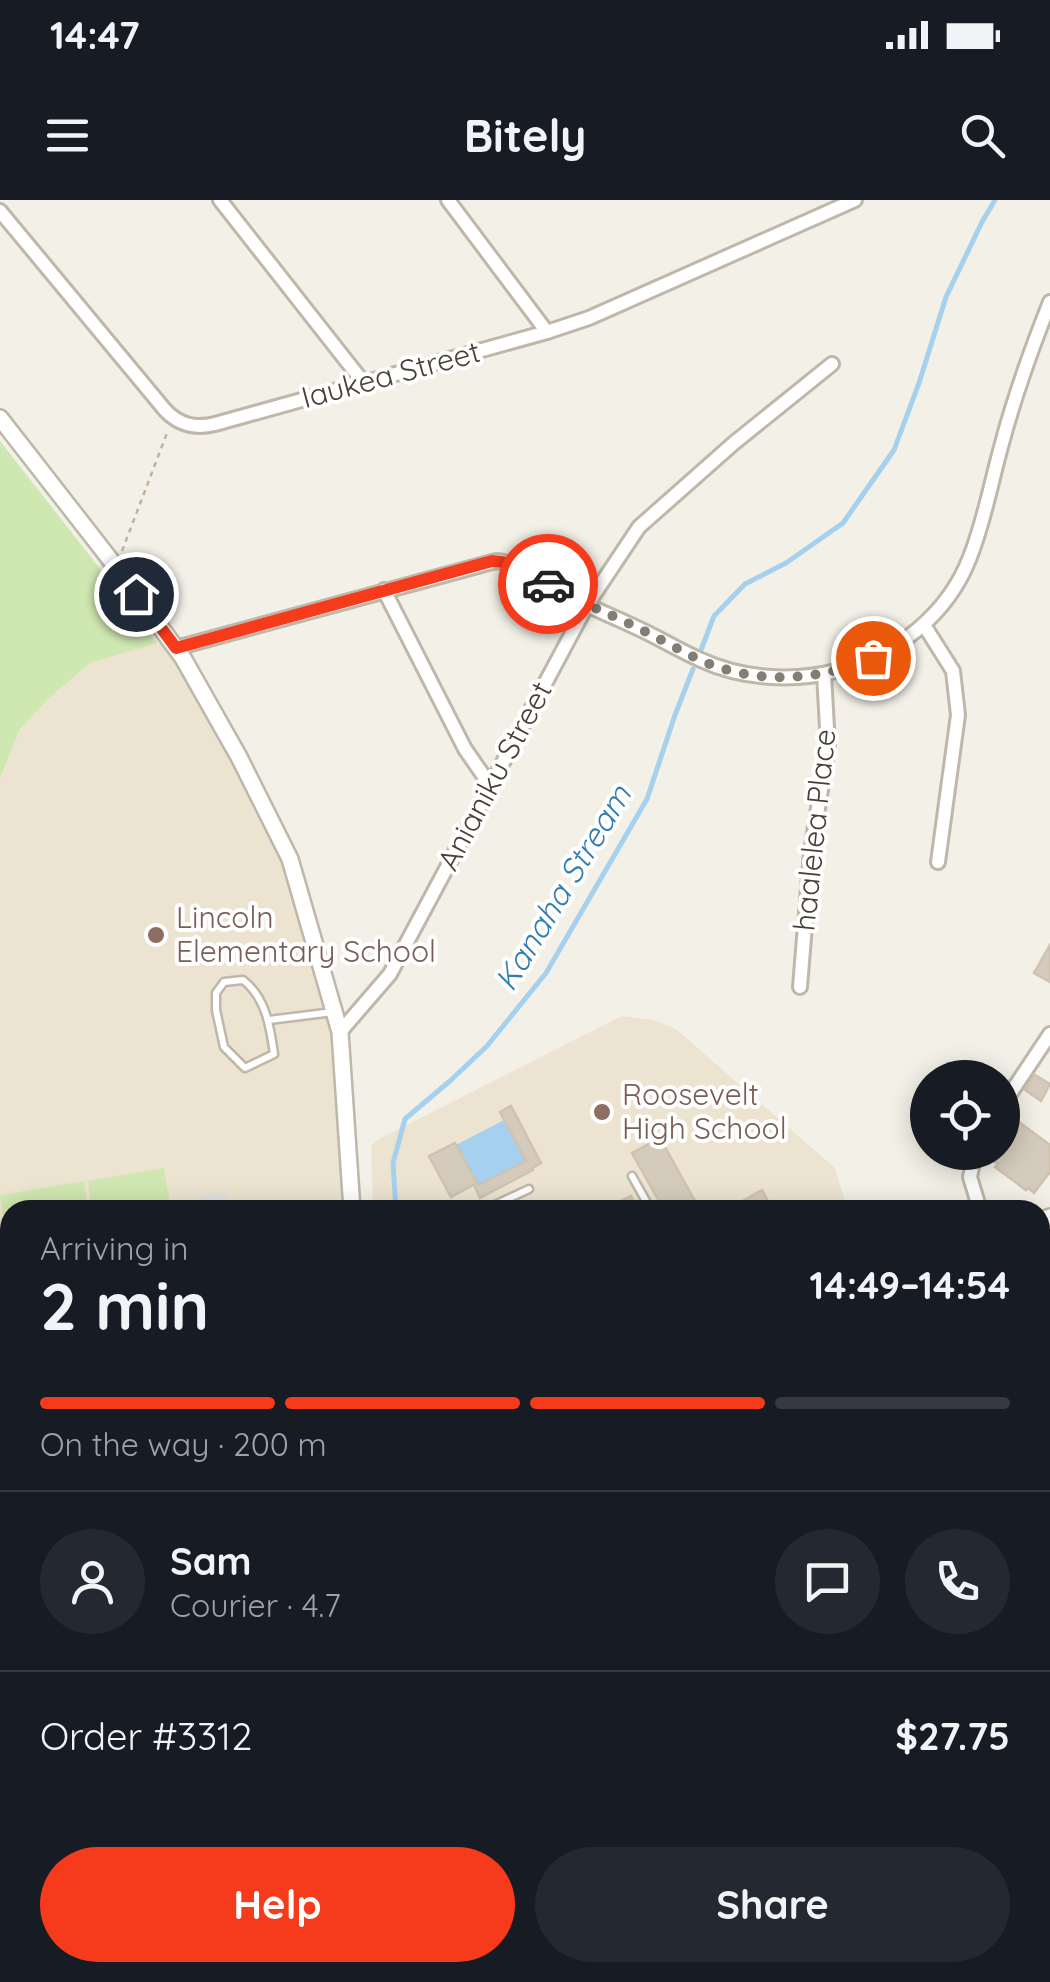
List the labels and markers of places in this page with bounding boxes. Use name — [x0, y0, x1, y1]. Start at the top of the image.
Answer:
pin — [94, 552, 179, 637]
pin — [831, 616, 916, 701]
place label: Lincoln Elementary School — [176, 898, 436, 970]
marker: Lincoln Elementary School — [145, 924, 167, 946]
place label: Roosevelt High School — [622, 1075, 787, 1147]
marker: Roosevelt High School — [591, 1101, 613, 1123]

